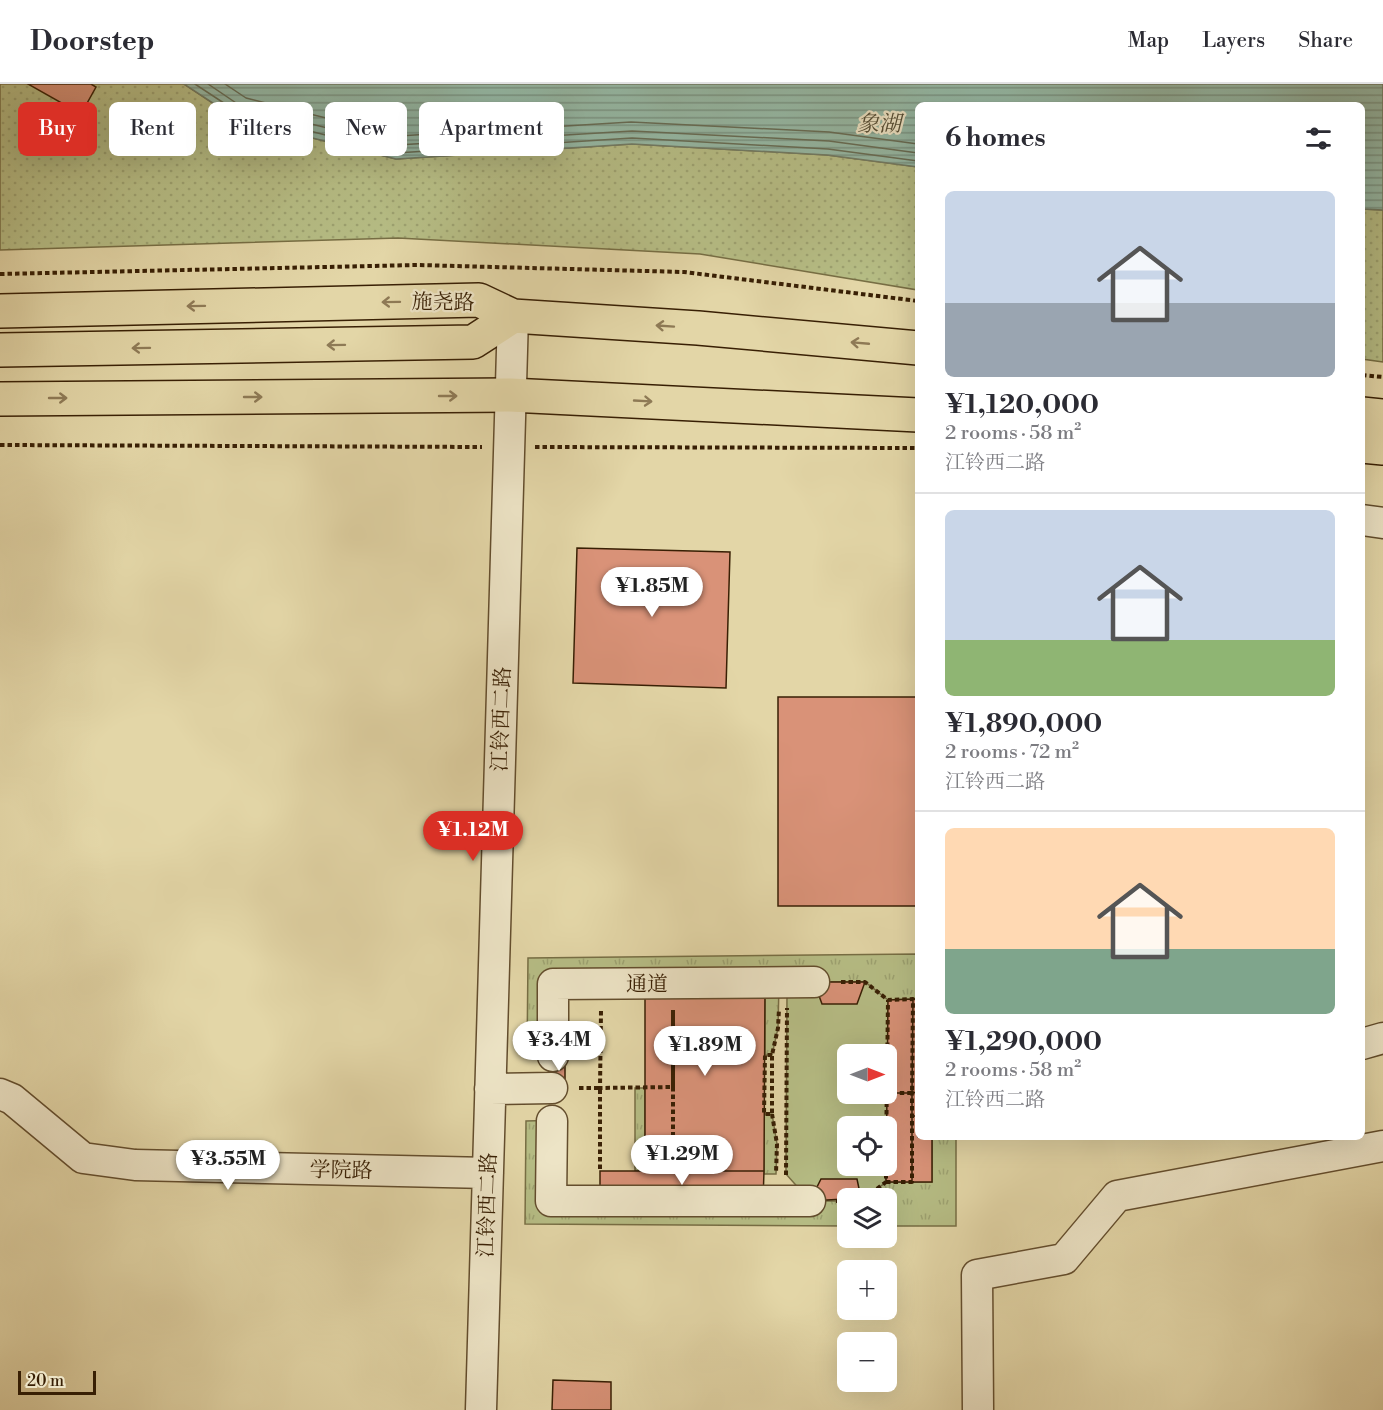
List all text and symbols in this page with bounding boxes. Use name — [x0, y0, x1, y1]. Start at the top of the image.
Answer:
text: Doorstep — [30, 24, 155, 59]
text: Map — [1128, 28, 1169, 54]
text: Layers — [1202, 28, 1265, 54]
text: Share — [1298, 28, 1353, 54]
chip: Buy — [18, 102, 97, 156]
chip: Rent — [109, 102, 196, 156]
chip: Filters — [208, 102, 313, 156]
chip: New — [325, 102, 407, 156]
chip: Apartment — [419, 102, 564, 156]
water label: 象湖 — [857, 111, 905, 138]
text: 6 homes — [945, 122, 1046, 154]
icon: filters — [1302, 122, 1335, 155]
icon: home — [1086, 230, 1194, 338]
street label: 施尧路 — [411, 289, 475, 317]
one-way arrow — [381, 296, 401, 308]
one-way arrow — [186, 300, 206, 312]
one-way arrow — [656, 320, 676, 331]
one-way arrow — [850, 337, 870, 348]
one-way arrow — [327, 339, 347, 350]
one-way arrow — [132, 342, 152, 354]
text: ¥1,120,000 — [945, 389, 1099, 421]
one-way arrow — [438, 390, 458, 401]
one-way arrow — [243, 391, 263, 403]
one-way arrow — [48, 392, 68, 404]
one-way arrow — [633, 396, 653, 407]
text: 2 rooms · 58 m² — [945, 421, 1081, 446]
text: 江铃西二路 — [945, 451, 1045, 476]
icon: home — [1086, 549, 1194, 657]
pin: ¥1.85M — [603, 567, 701, 618]
text: ¥1.85M — [615, 574, 689, 599]
street label: 江铃西二路 — [487, 666, 517, 772]
text: ¥1,890,000 — [945, 708, 1102, 740]
text: 2 rooms · 72 m² — [945, 740, 1079, 765]
text: 江铃西二路 — [945, 770, 1045, 795]
pin: ¥1.12M — [424, 811, 522, 862]
text: ¥1.12M — [437, 818, 509, 843]
icon: home — [1086, 867, 1194, 975]
street label: 通道 — [626, 972, 668, 998]
pin: ¥3.4M — [517, 1021, 601, 1072]
pin: ¥1.89M — [656, 1026, 754, 1077]
text: ¥1,290,000 — [945, 1026, 1102, 1058]
text: ¥3.4M — [527, 1028, 591, 1053]
text: ¥1.89M — [668, 1033, 742, 1058]
north arrow — [837, 1044, 897, 1104]
map controls — [837, 1044, 897, 1392]
text: 2 rooms · 58 m² — [945, 1058, 1081, 1083]
text: 江铃西二路 — [945, 1088, 1045, 1113]
button: locate — [837, 1116, 897, 1176]
pin: ¥1.29M — [633, 1135, 731, 1186]
pin: ¥3.55M — [179, 1140, 277, 1191]
text: ¥1.29M — [645, 1142, 719, 1167]
text: ¥3.55M — [190, 1147, 266, 1172]
street label: 江铃西二路 — [473, 1152, 503, 1258]
street label: 学院路 — [309, 1157, 373, 1185]
button: layers — [837, 1188, 897, 1248]
button: + — [837, 1260, 897, 1320]
button: − — [837, 1332, 897, 1392]
scale bar — [18, 1368, 96, 1396]
text: 20 m — [27, 1371, 64, 1391]

